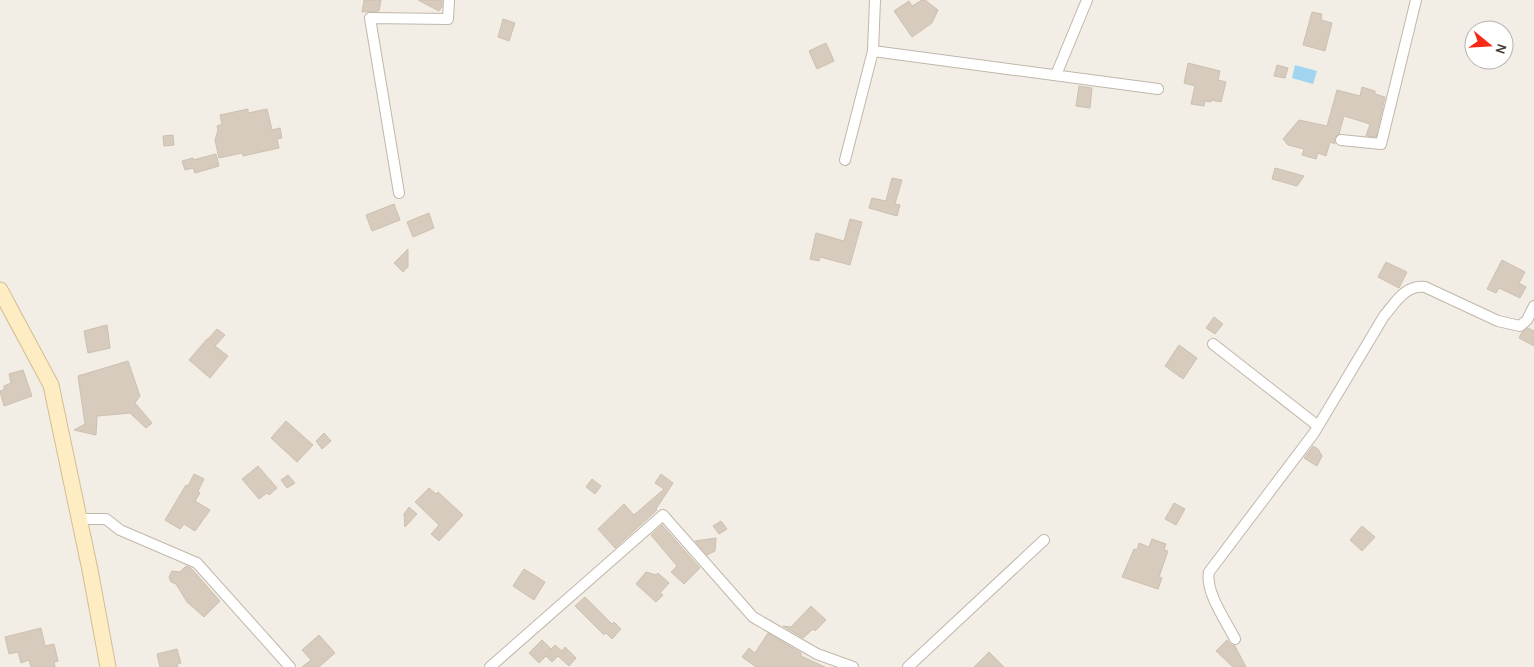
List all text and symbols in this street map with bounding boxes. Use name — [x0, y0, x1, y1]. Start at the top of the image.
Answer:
north arrow — [1464, 20, 1514, 70]
text: N — [1491, 41, 1511, 56]

